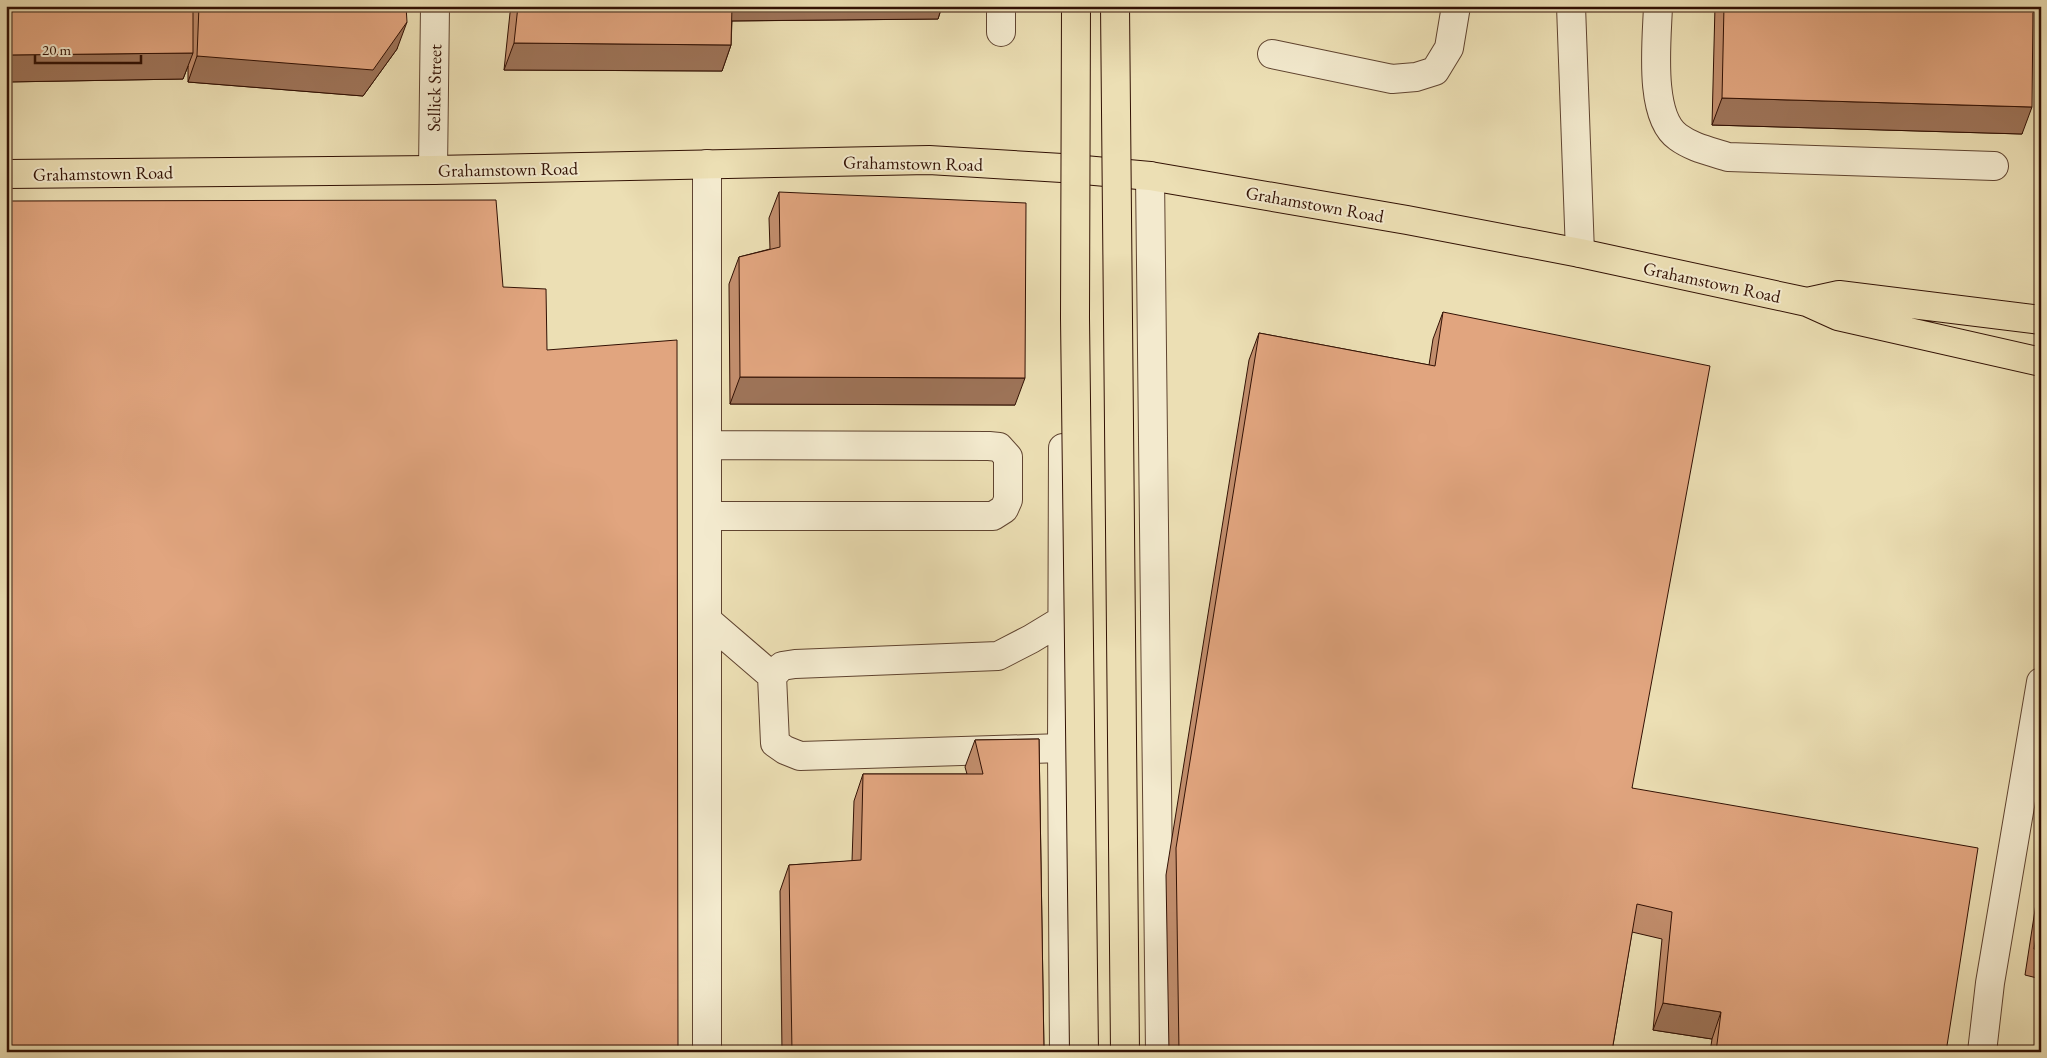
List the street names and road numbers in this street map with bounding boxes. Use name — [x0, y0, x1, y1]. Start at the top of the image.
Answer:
street label: Sellick Street — [422, 44, 446, 132]
street label: Grahamstown Road — [843, 150, 984, 176]
street label: Grahamstown Road — [438, 156, 579, 182]
street label: Grahamstown Road — [33, 160, 174, 186]
street label: Grahamstown Road — [1244, 181, 1387, 228]
street label: Grahamstown Road — [1641, 256, 1784, 308]

